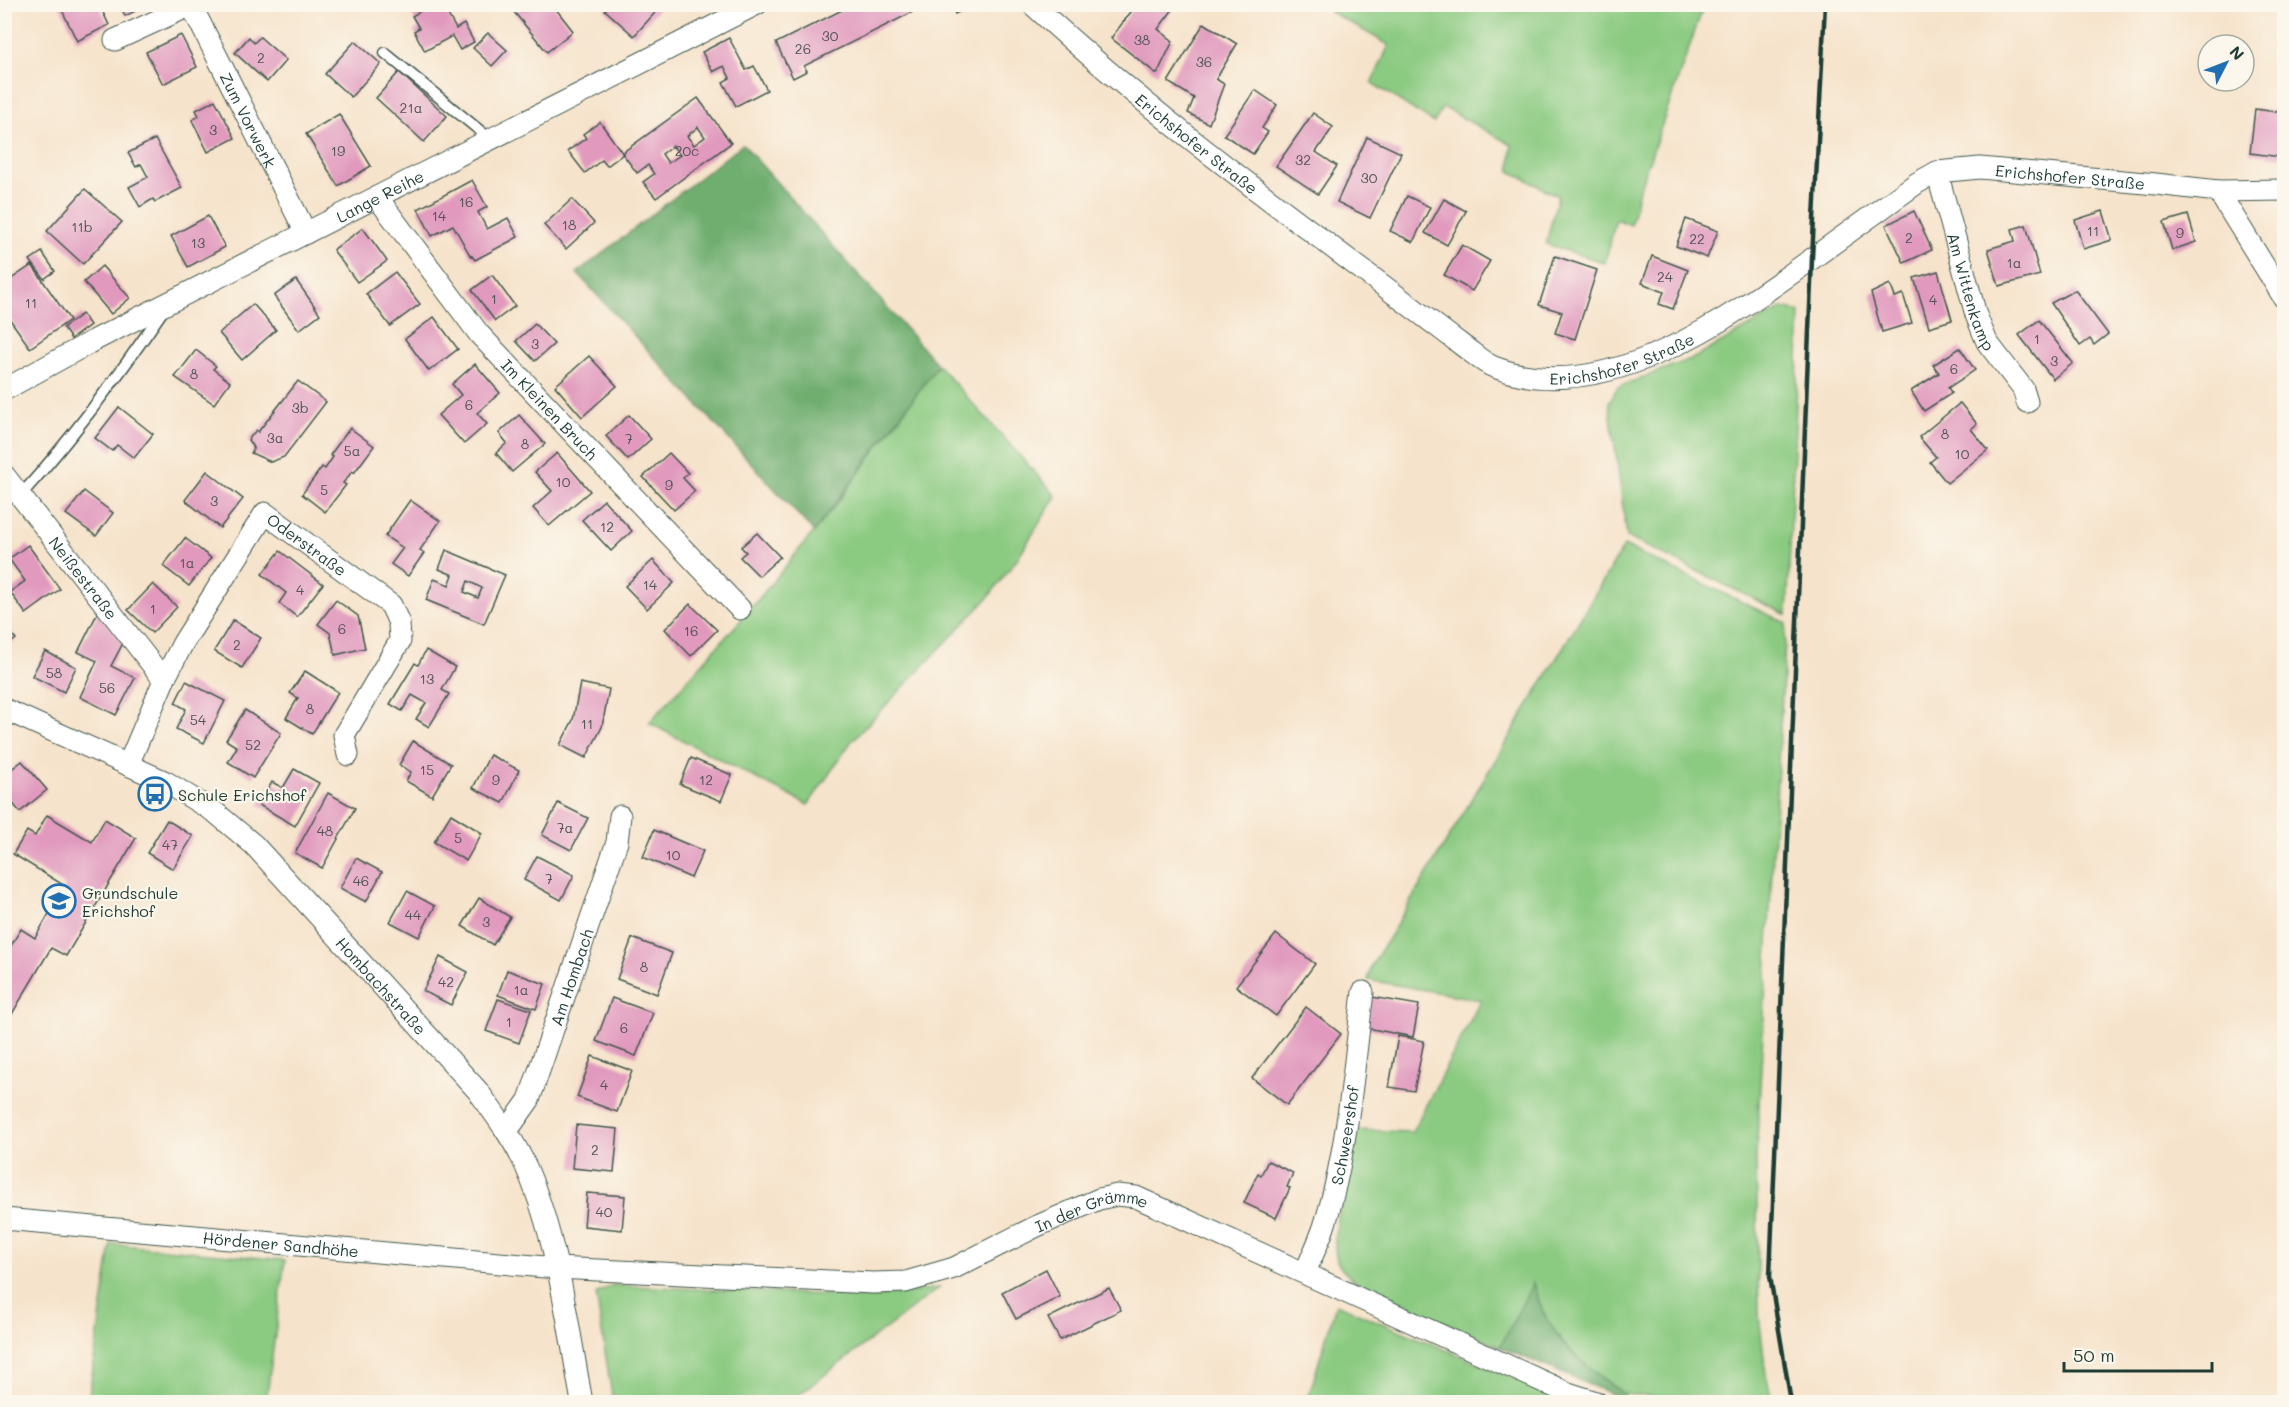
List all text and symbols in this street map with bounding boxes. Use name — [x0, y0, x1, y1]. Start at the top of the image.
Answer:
house number: 30 — [822, 26, 839, 45]
house number: 38 — [1134, 30, 1150, 49]
north arrow — [2196, 33, 2256, 93]
house number: 26 — [795, 39, 811, 58]
text: N — [2226, 41, 2249, 64]
house number: 2 — [257, 48, 265, 67]
house number: 36 — [1196, 52, 1212, 71]
street label: Zum Vorwerk — [216, 68, 282, 171]
street label: Erichshofer Straße — [1132, 88, 1263, 198]
house number: 21a — [400, 98, 422, 117]
house number: 3 — [209, 120, 217, 139]
house number: 19 — [331, 141, 345, 160]
house number: 20c — [675, 141, 699, 160]
house number: 32 — [1295, 150, 1311, 169]
street label: Erichshofer Straße — [1994, 159, 2146, 193]
street label: Lange Reihe — [332, 165, 427, 227]
house number: 30 — [1361, 168, 1378, 187]
house number: 16 — [459, 192, 473, 211]
house number: 14 — [432, 206, 447, 225]
house number: 18 — [562, 215, 576, 234]
house number: 11b — [71, 217, 93, 236]
house number: 11 — [2087, 221, 2099, 240]
house number: 9 — [2176, 223, 2184, 242]
house number: 2 — [1905, 228, 1913, 247]
house number: 22 — [1689, 229, 1705, 248]
street label: Am Wittenkamp — [1943, 230, 2000, 355]
house number: 13 — [191, 233, 205, 252]
house number: 1a — [2007, 253, 2021, 272]
house number: 24 — [1657, 267, 1674, 286]
house number: 1 — [491, 289, 497, 308]
house number: 4 — [1929, 290, 1938, 309]
house number: 11 — [25, 293, 37, 312]
street label: Erichshofer Straße — [1550, 327, 1697, 388]
house number: 1 — [2034, 329, 2040, 348]
house number: 3 — [531, 334, 539, 353]
house number: 3 — [2050, 351, 2058, 370]
street label: Im Kleinen Bruch — [497, 354, 603, 464]
house number: 6 — [1950, 359, 1958, 378]
house number: 8 — [190, 364, 198, 383]
house number: 6 — [465, 395, 473, 414]
house number: 3b — [291, 398, 309, 417]
house number: 8 — [1941, 424, 1949, 443]
house number: 3a — [267, 428, 283, 447]
house number: 7 — [625, 429, 633, 448]
house number: 8 — [521, 434, 529, 453]
house number: 5a — [344, 441, 360, 460]
house number: 10 — [1955, 444, 1970, 463]
house number: 10 — [556, 472, 571, 491]
house number: 9 — [665, 475, 673, 494]
house number: 5 — [320, 480, 328, 499]
house number: 3 — [210, 491, 218, 510]
street label: Oderstraße — [263, 508, 351, 580]
house number: 12 — [600, 517, 614, 536]
street label: Neißestraße — [45, 532, 123, 623]
house number: 1a — [180, 553, 194, 572]
house number: 14 — [643, 575, 658, 594]
house number: 4 — [296, 580, 305, 599]
house number: 1 — [150, 599, 156, 618]
house number: 6 — [338, 619, 346, 638]
house number: 16 — [684, 621, 698, 640]
house number: 2 — [233, 635, 241, 654]
house number: 58 — [46, 663, 62, 682]
house number: 13 — [420, 669, 434, 688]
house number: 56 — [99, 678, 115, 697]
house number: 8 — [306, 699, 314, 718]
house number: 54 — [190, 710, 207, 729]
house number: 11 — [581, 714, 593, 733]
house number: 52 — [245, 735, 261, 754]
house number: 15 — [420, 760, 434, 779]
house number: 9 — [492, 770, 500, 789]
house number: 12 — [699, 770, 713, 789]
bus stop icon: Schule Erichshof — [137, 776, 173, 812]
place label: Schule Erichshof — [178, 784, 307, 805]
house number: 7a — [557, 818, 573, 837]
house number: 48 — [317, 821, 333, 840]
house number: 5 — [454, 828, 462, 847]
house number: 47 — [162, 835, 178, 854]
house number: 10 — [666, 845, 681, 864]
house number: 7 — [545, 869, 553, 888]
house number: 46 — [353, 871, 369, 890]
place label: Grundschule Erichshof — [82, 882, 179, 921]
school or university icon: Grundschule Erichshof — [41, 883, 77, 919]
house number: 44 — [405, 905, 422, 924]
house number: 3 — [482, 912, 490, 931]
street label: Am Hombach — [545, 926, 597, 1028]
street label: Hombachstraße — [332, 932, 432, 1039]
house number: 8 — [640, 957, 648, 976]
house number: 42 — [438, 972, 454, 991]
house number: 1a — [514, 980, 528, 999]
house number: 1 — [506, 1012, 512, 1031]
house number: 6 — [620, 1018, 628, 1037]
house number: 4 — [600, 1075, 609, 1094]
street label: Schweershof — [1325, 1083, 1363, 1187]
house number: 2 — [591, 1140, 599, 1159]
street label: In der Grämme — [1032, 1184, 1152, 1236]
house number: 40 — [596, 1202, 613, 1221]
street label: Hördener Sandhöhe — [202, 1226, 360, 1261]
scale bar — [2064, 1335, 2212, 1373]
text: 50 m — [2073, 1343, 2115, 1367]

